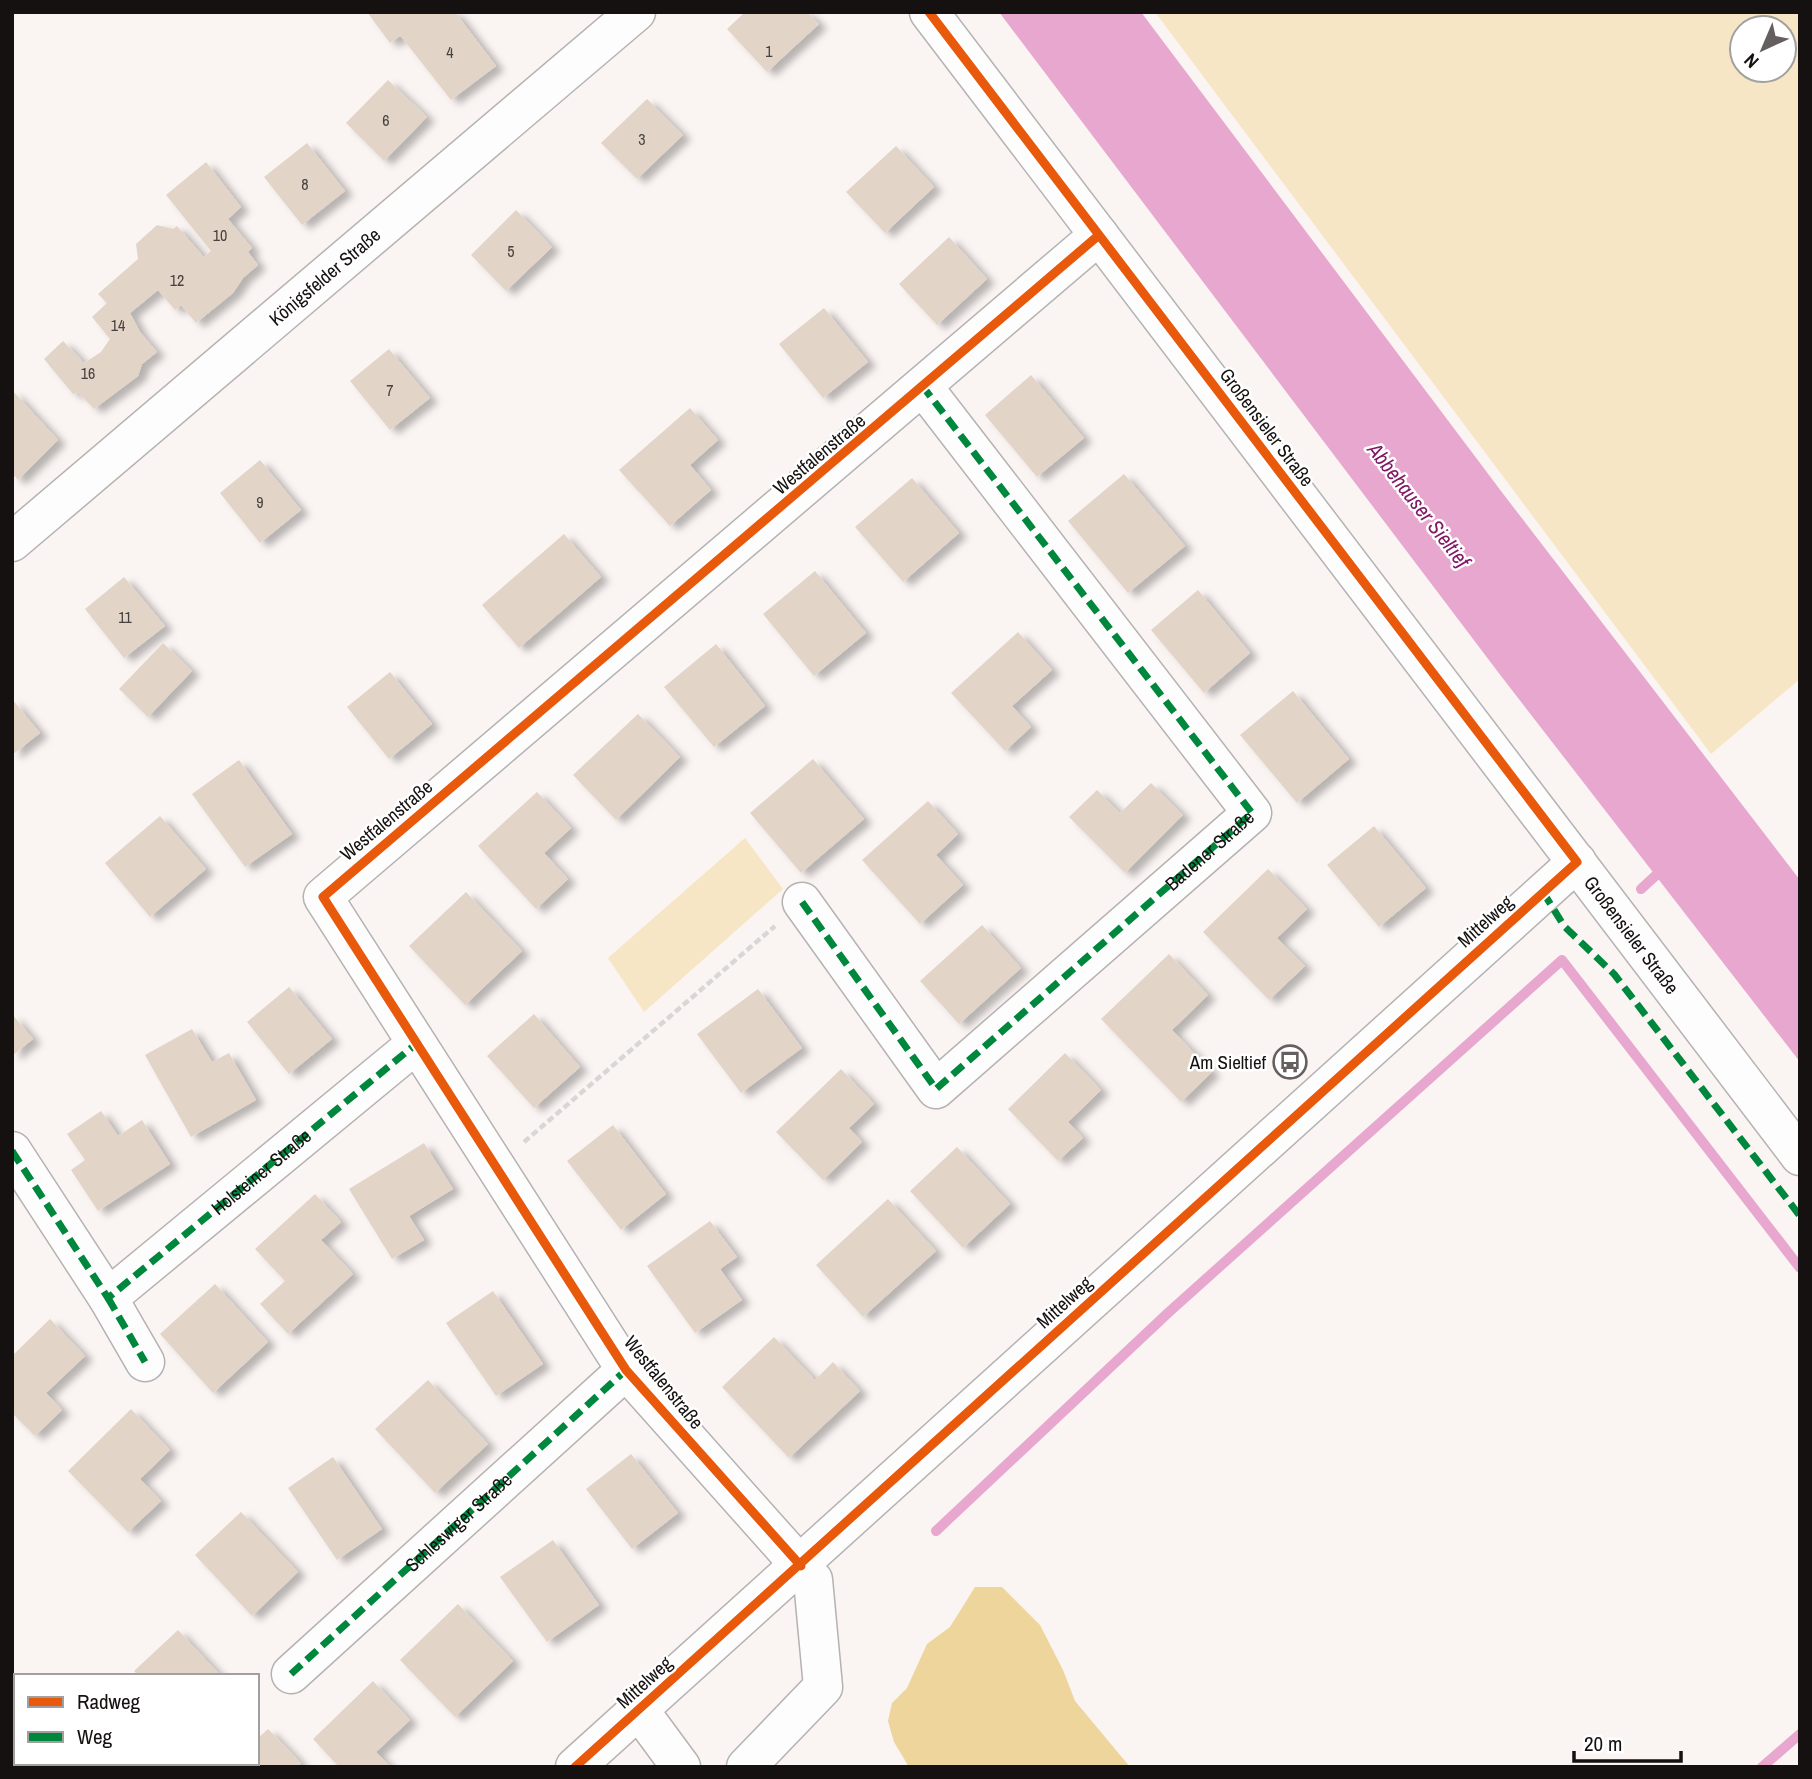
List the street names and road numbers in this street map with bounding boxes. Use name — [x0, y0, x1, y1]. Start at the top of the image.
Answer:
street label: Königsfelder Straße — [263, 222, 386, 331]
street label: Großensieler Straße — [1214, 362, 1320, 492]
street label: Westfalenstraße — [767, 408, 871, 500]
street label: Westfalenstraße — [334, 774, 438, 866]
street label: Badener Straße — [1159, 804, 1259, 896]
street label: Großensieler Straße — [1578, 871, 1685, 999]
street label: Mittelweg — [1452, 889, 1519, 953]
street label: Holsteiner Straße — [206, 1123, 317, 1221]
street label: Mittelweg — [1031, 1270, 1098, 1334]
street label: Westfalenstraße — [618, 1330, 710, 1434]
street label: Schleswiger Straße — [399, 1467, 517, 1577]
street label: Mittelweg — [611, 1650, 678, 1714]

